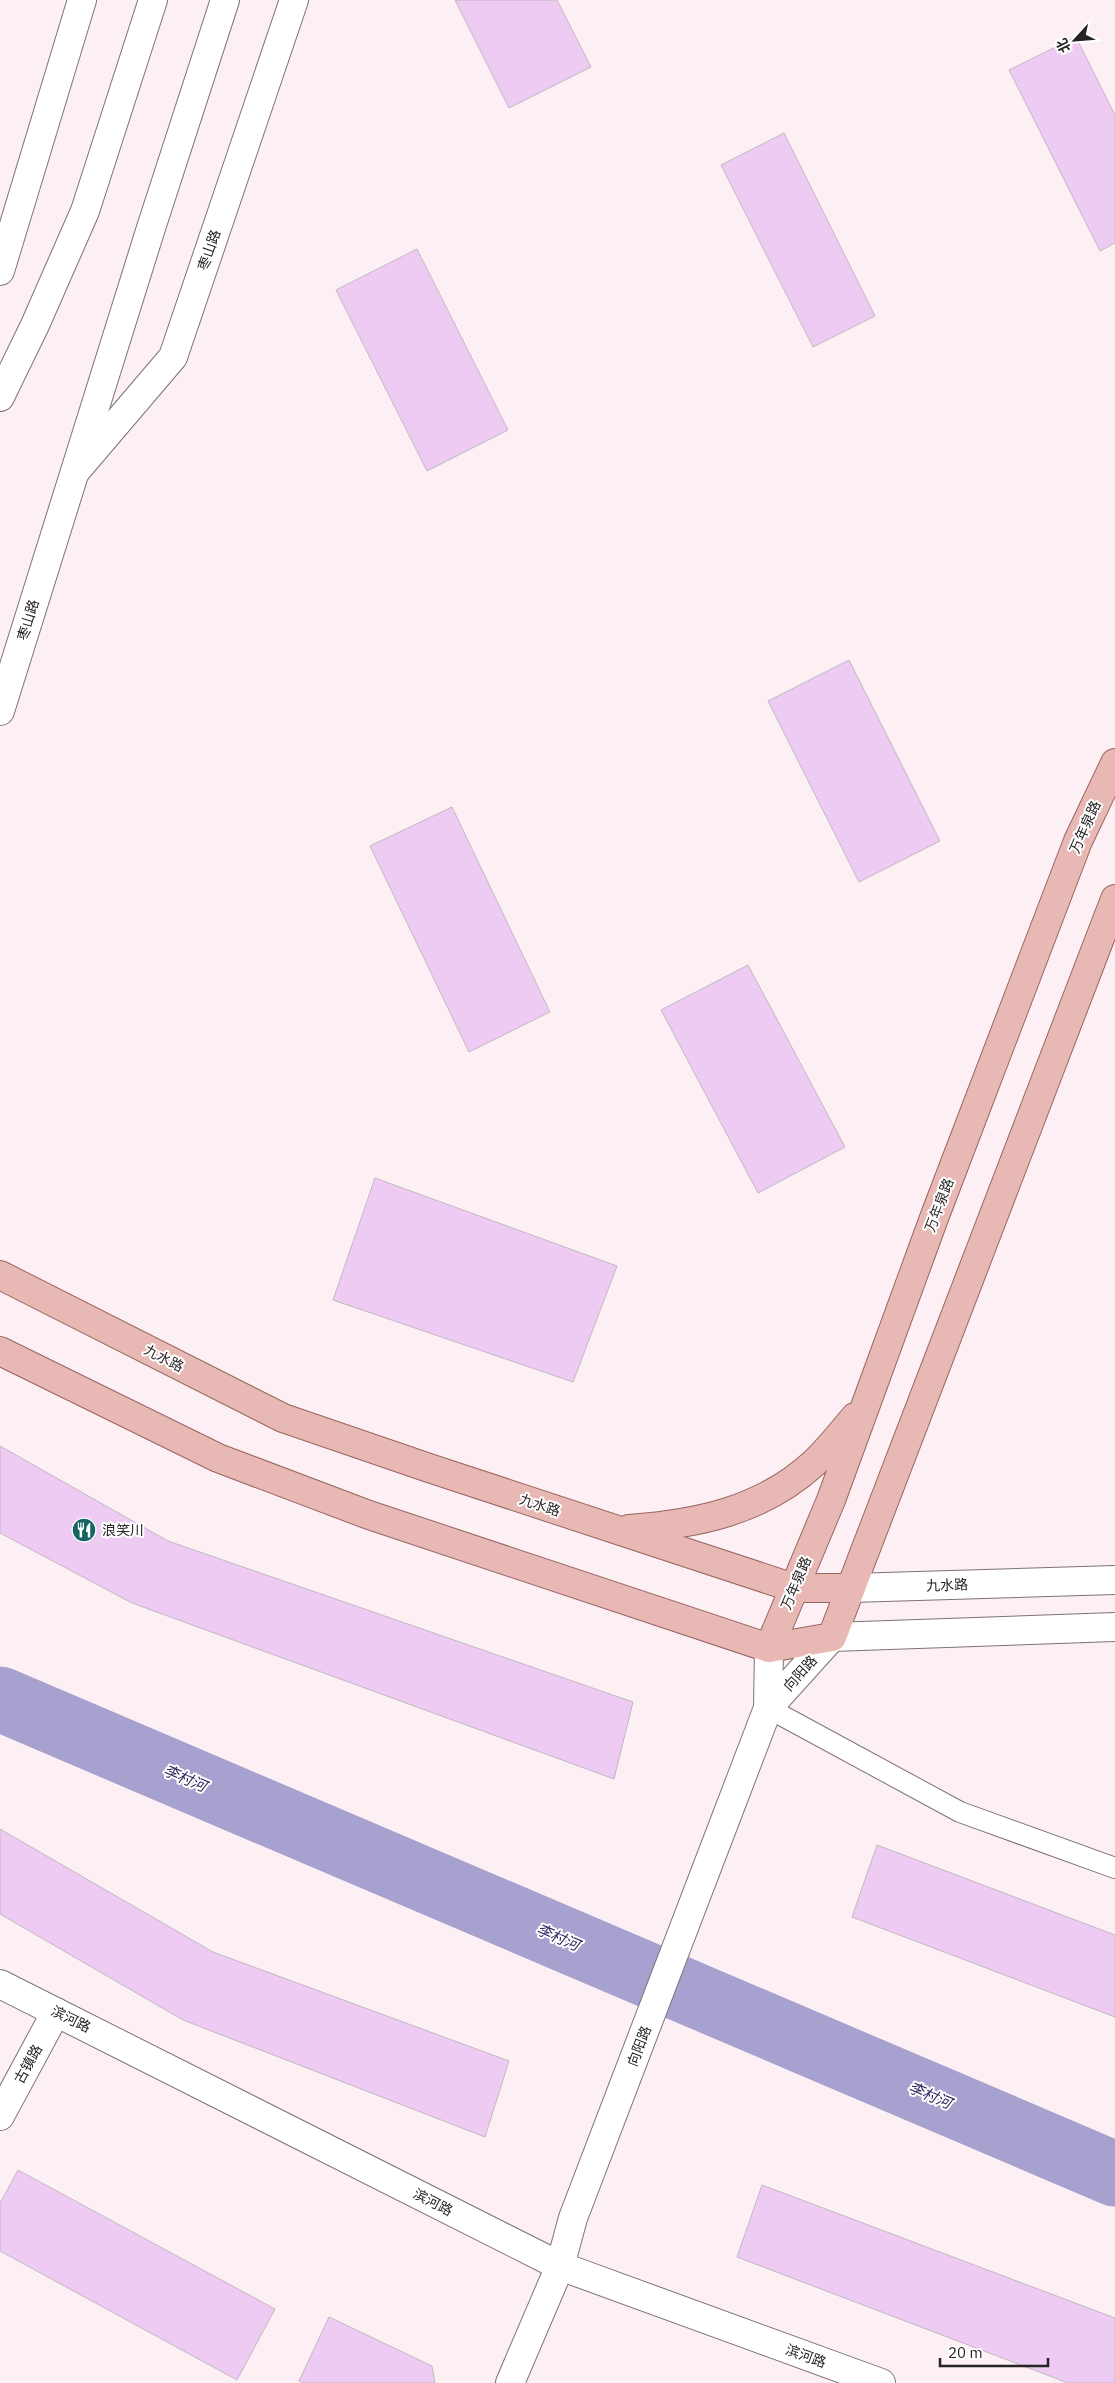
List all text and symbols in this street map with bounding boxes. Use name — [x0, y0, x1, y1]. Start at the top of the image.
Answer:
north arrow — [1050, 15, 1100, 65]
text: 北 — [1052, 35, 1074, 56]
street label: 枣山路 — [194, 227, 224, 273]
street label: 枣山路 — [13, 597, 43, 643]
street label: 万年泉路 — [1065, 798, 1105, 856]
street label: 万年泉路 — [921, 1176, 957, 1234]
street label: 九水路 — [141, 1340, 187, 1376]
street label: 九水路 — [517, 1490, 563, 1520]
restaurant icon: 浪笑川 — [71, 1517, 97, 1543]
place label: 浪笑川 — [102, 1521, 144, 1539]
street label: 万年泉路 — [777, 1554, 815, 1612]
street label: 九水路 — [926, 1575, 968, 1595]
street label: 向阳路 — [779, 1651, 821, 1695]
water label: 李村河 — [161, 1760, 212, 1797]
water label: 李村河 — [534, 1919, 585, 1956]
street label: 滨河路 — [48, 2002, 94, 2036]
street label: 向阳路 — [623, 2023, 655, 2069]
street label: 古镇路 — [10, 2041, 46, 2087]
water label: 李村河 — [906, 2077, 957, 2114]
street label: 滨河路 — [410, 2184, 456, 2220]
scale bar — [940, 2336, 1048, 2368]
street label: 滨河路 — [783, 2340, 829, 2372]
text: 20 m — [948, 2343, 983, 2362]

